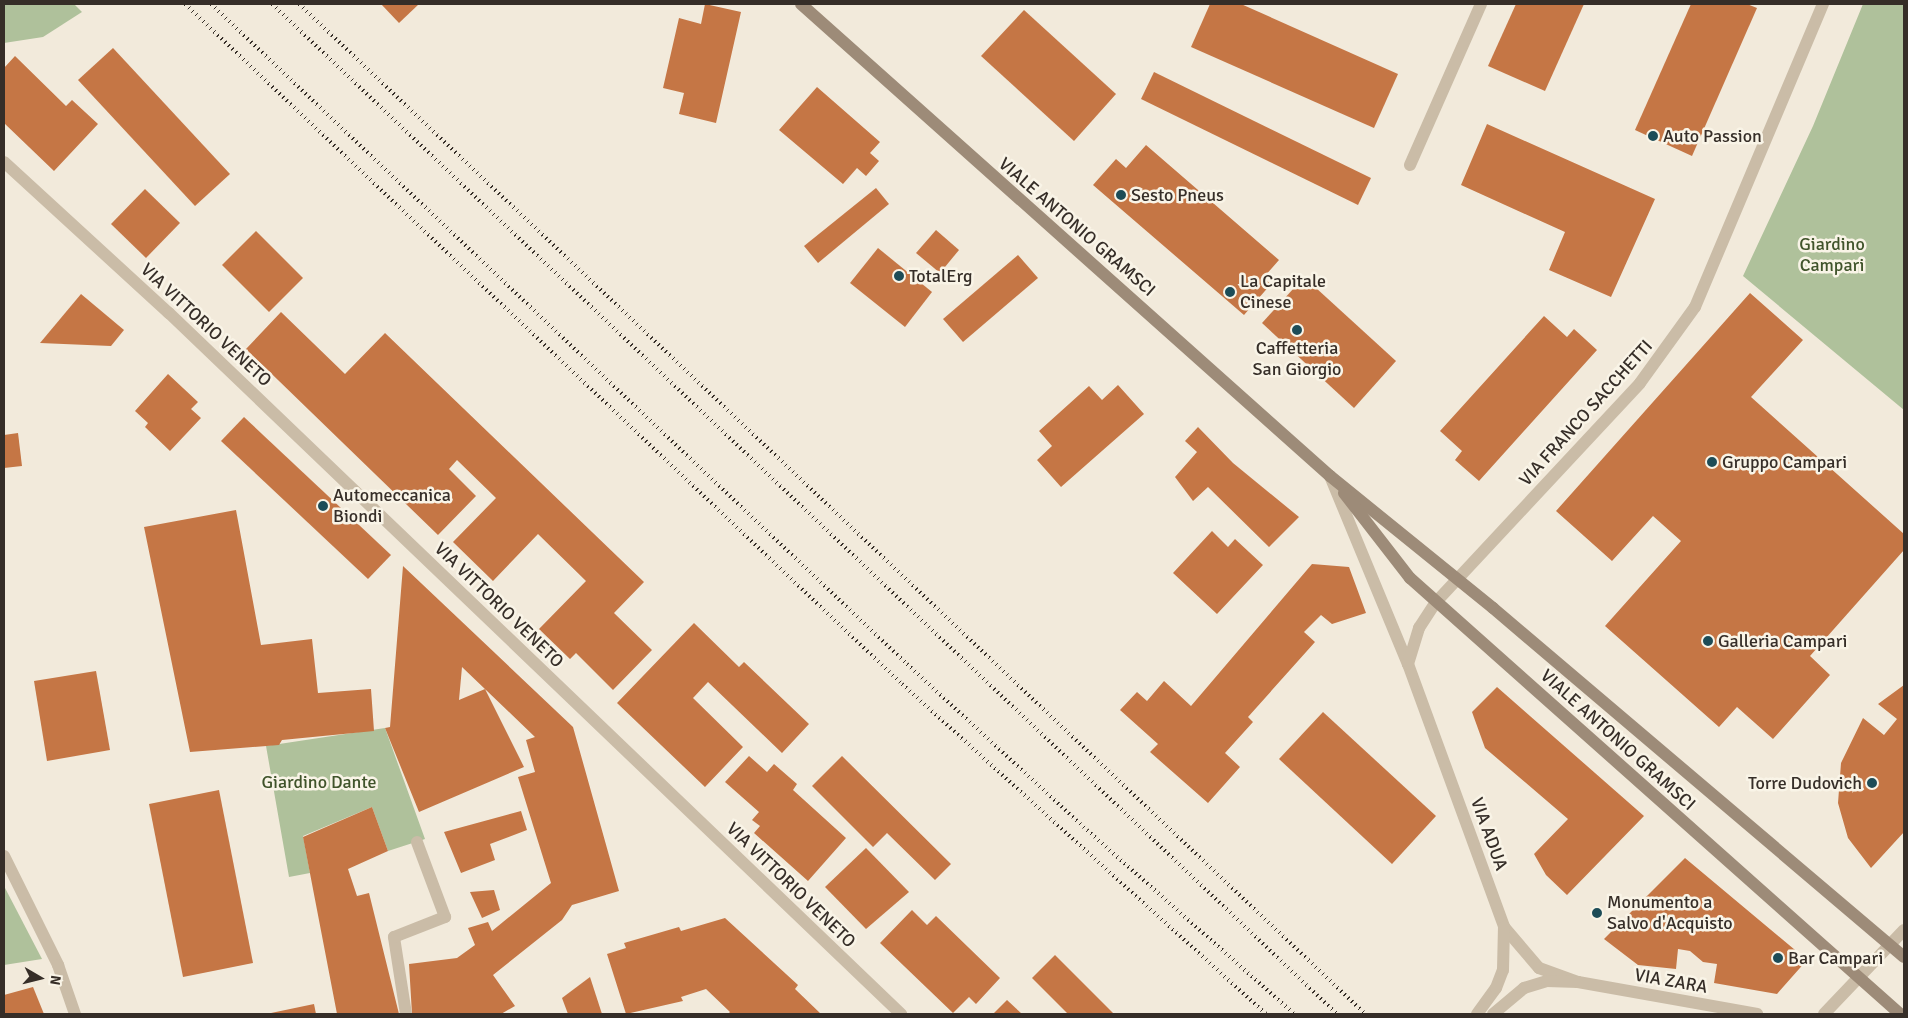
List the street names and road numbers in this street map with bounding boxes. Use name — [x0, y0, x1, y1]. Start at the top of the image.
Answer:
street label: VIALE ANTONIO GRAMSCI — [994, 153, 1160, 301]
street label: VIA VITTORIO VENETO — [136, 259, 276, 391]
street label: VIA FRANCO SACCHETTI — [1515, 336, 1657, 490]
street label: VIA VITTORIO VENETO — [430, 538, 568, 672]
street label: VIALE ANTONIO GRAMSCI — [1536, 665, 1700, 815]
street label: VIA ADUA — [1466, 795, 1512, 873]
street label: VIA VITTORIO VENETO — [722, 818, 860, 952]
street label: VIA ZARA — [1633, 964, 1709, 998]

